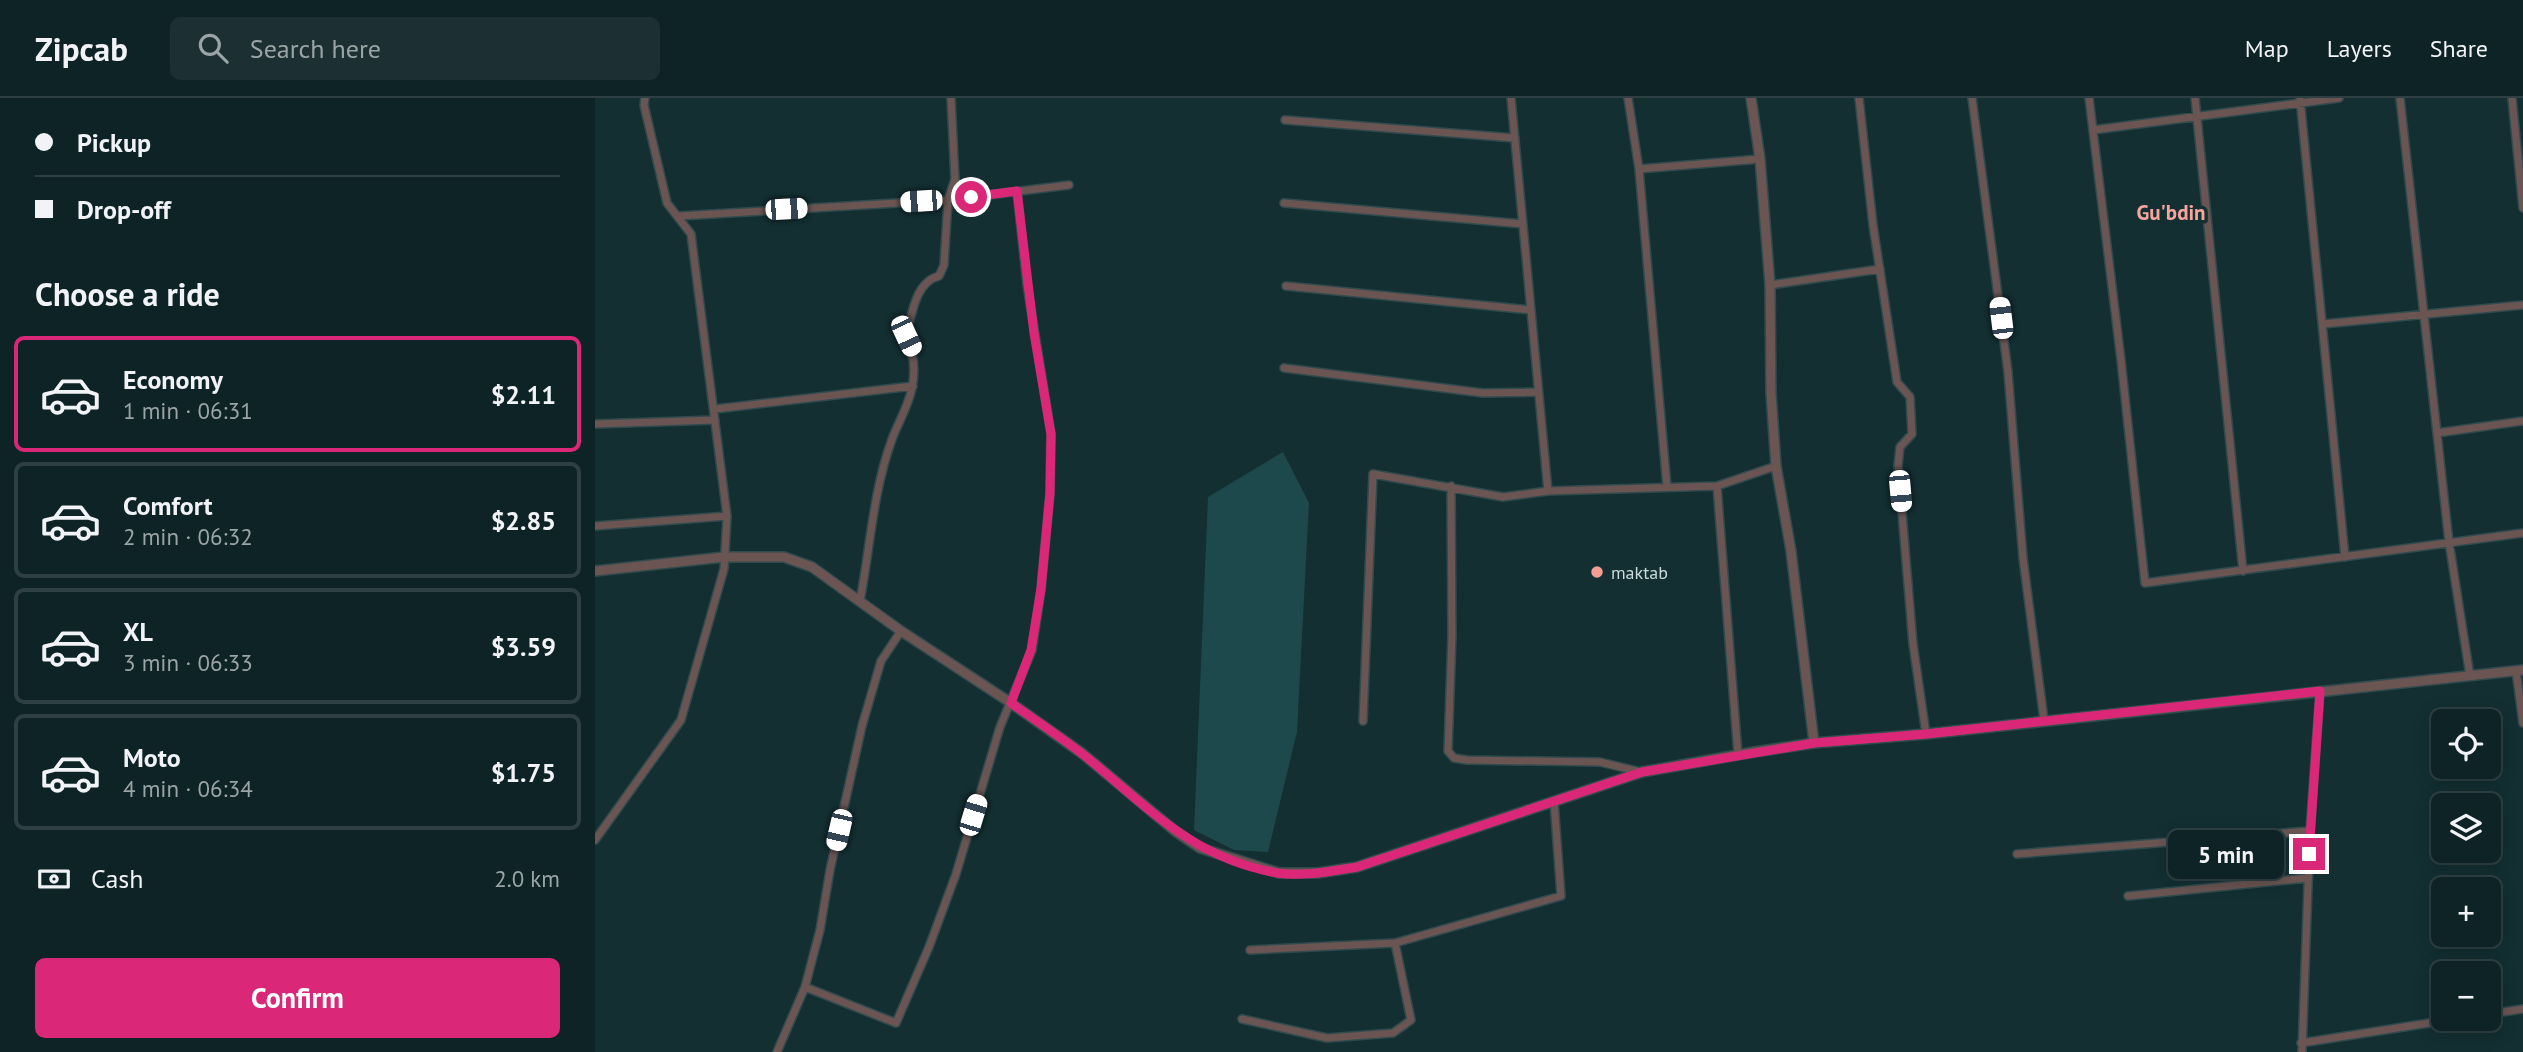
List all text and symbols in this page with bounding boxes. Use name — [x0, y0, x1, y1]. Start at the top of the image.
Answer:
search box — [170, 17, 660, 80]
text: Zipcab — [35, 27, 128, 70]
icon: search — [194, 29, 232, 67]
text: Search here — [250, 32, 381, 65]
text: Map — [2245, 33, 2289, 64]
text: Layers — [2327, 33, 2392, 64]
text: Share — [2430, 33, 2488, 64]
text: Pickup — [77, 126, 151, 159]
route start — [955, 181, 987, 213]
car — [900, 189, 943, 213]
text: Drop-off — [77, 193, 171, 226]
car — [765, 197, 808, 221]
district label: Gu'bdin — [2136, 199, 2206, 226]
text: Choose a ride — [35, 273, 220, 315]
car — [1989, 296, 2014, 340]
car — [888, 313, 925, 359]
icon: car — [39, 363, 102, 426]
text: Economy — [123, 363, 223, 396]
text: $2.11 — [491, 378, 556, 411]
text: 1 min · 06:31 — [123, 396, 253, 425]
car — [1888, 469, 1913, 513]
icon: car — [39, 489, 102, 552]
text: Comfort — [123, 489, 213, 522]
text: $2.85 — [491, 504, 556, 537]
text: 2 min · 06:32 — [123, 522, 253, 551]
place label: maktab — [1611, 561, 1668, 584]
marker: maktab — [1589, 564, 1605, 580]
icon: car — [39, 615, 102, 678]
text: XL — [123, 615, 153, 648]
text: $3.59 — [491, 630, 556, 663]
text: 3 min · 06:33 — [123, 648, 253, 677]
map controls — [2431, 709, 2501, 1031]
button: locate — [2431, 709, 2501, 779]
icon: car — [39, 741, 102, 804]
text: Moto — [123, 741, 181, 774]
text: $1.75 — [491, 756, 556, 789]
text: 4 min · 06:34 — [123, 774, 253, 803]
car — [957, 792, 990, 838]
button: layers — [2431, 793, 2501, 863]
car — [825, 807, 854, 853]
callout: 5 min — [2169, 830, 2285, 878]
route end — [2293, 838, 2325, 870]
text: 5 min — [2198, 840, 2254, 869]
icon: cash — [35, 860, 73, 898]
text: Cash — [91, 862, 143, 895]
text: 2.0 km — [494, 864, 560, 893]
button: + — [2431, 877, 2501, 947]
button: Confirm — [35, 958, 560, 1038]
button: − — [2431, 961, 2501, 1031]

